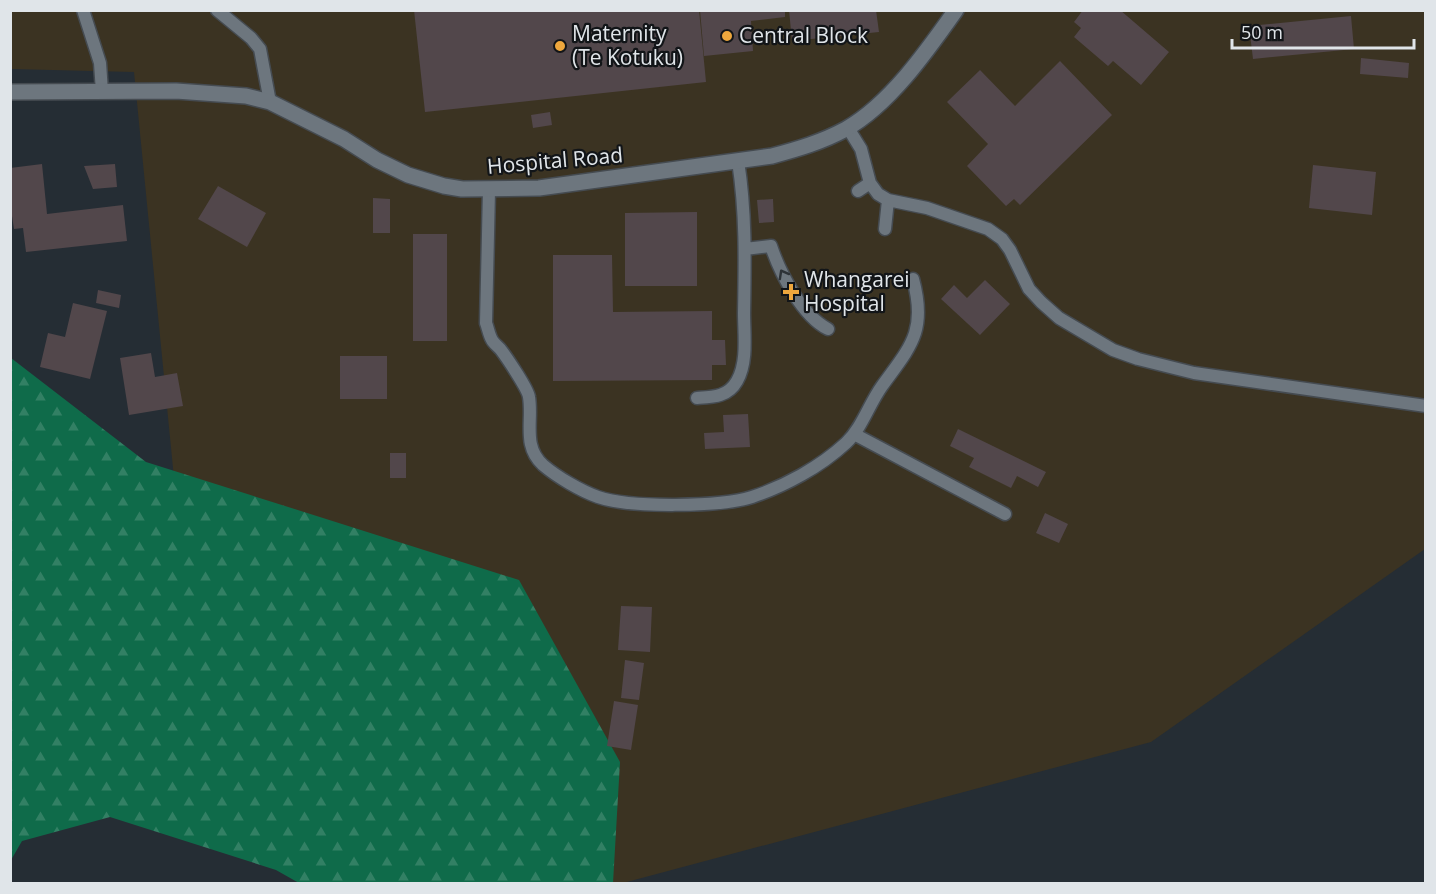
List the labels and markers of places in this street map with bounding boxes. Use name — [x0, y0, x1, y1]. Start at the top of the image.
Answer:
place label: Maternity (Te Kotuku) — [572, 19, 683, 71]
place label: Central Block — [739, 21, 868, 49]
marker: Central Block — [720, 29, 734, 43]
marker: Maternity (Te Kotuku) — [553, 39, 567, 53]
place label: Whangarei Hospital — [804, 265, 910, 317]
marker: Whangarei Hospital — [782, 283, 800, 301]

